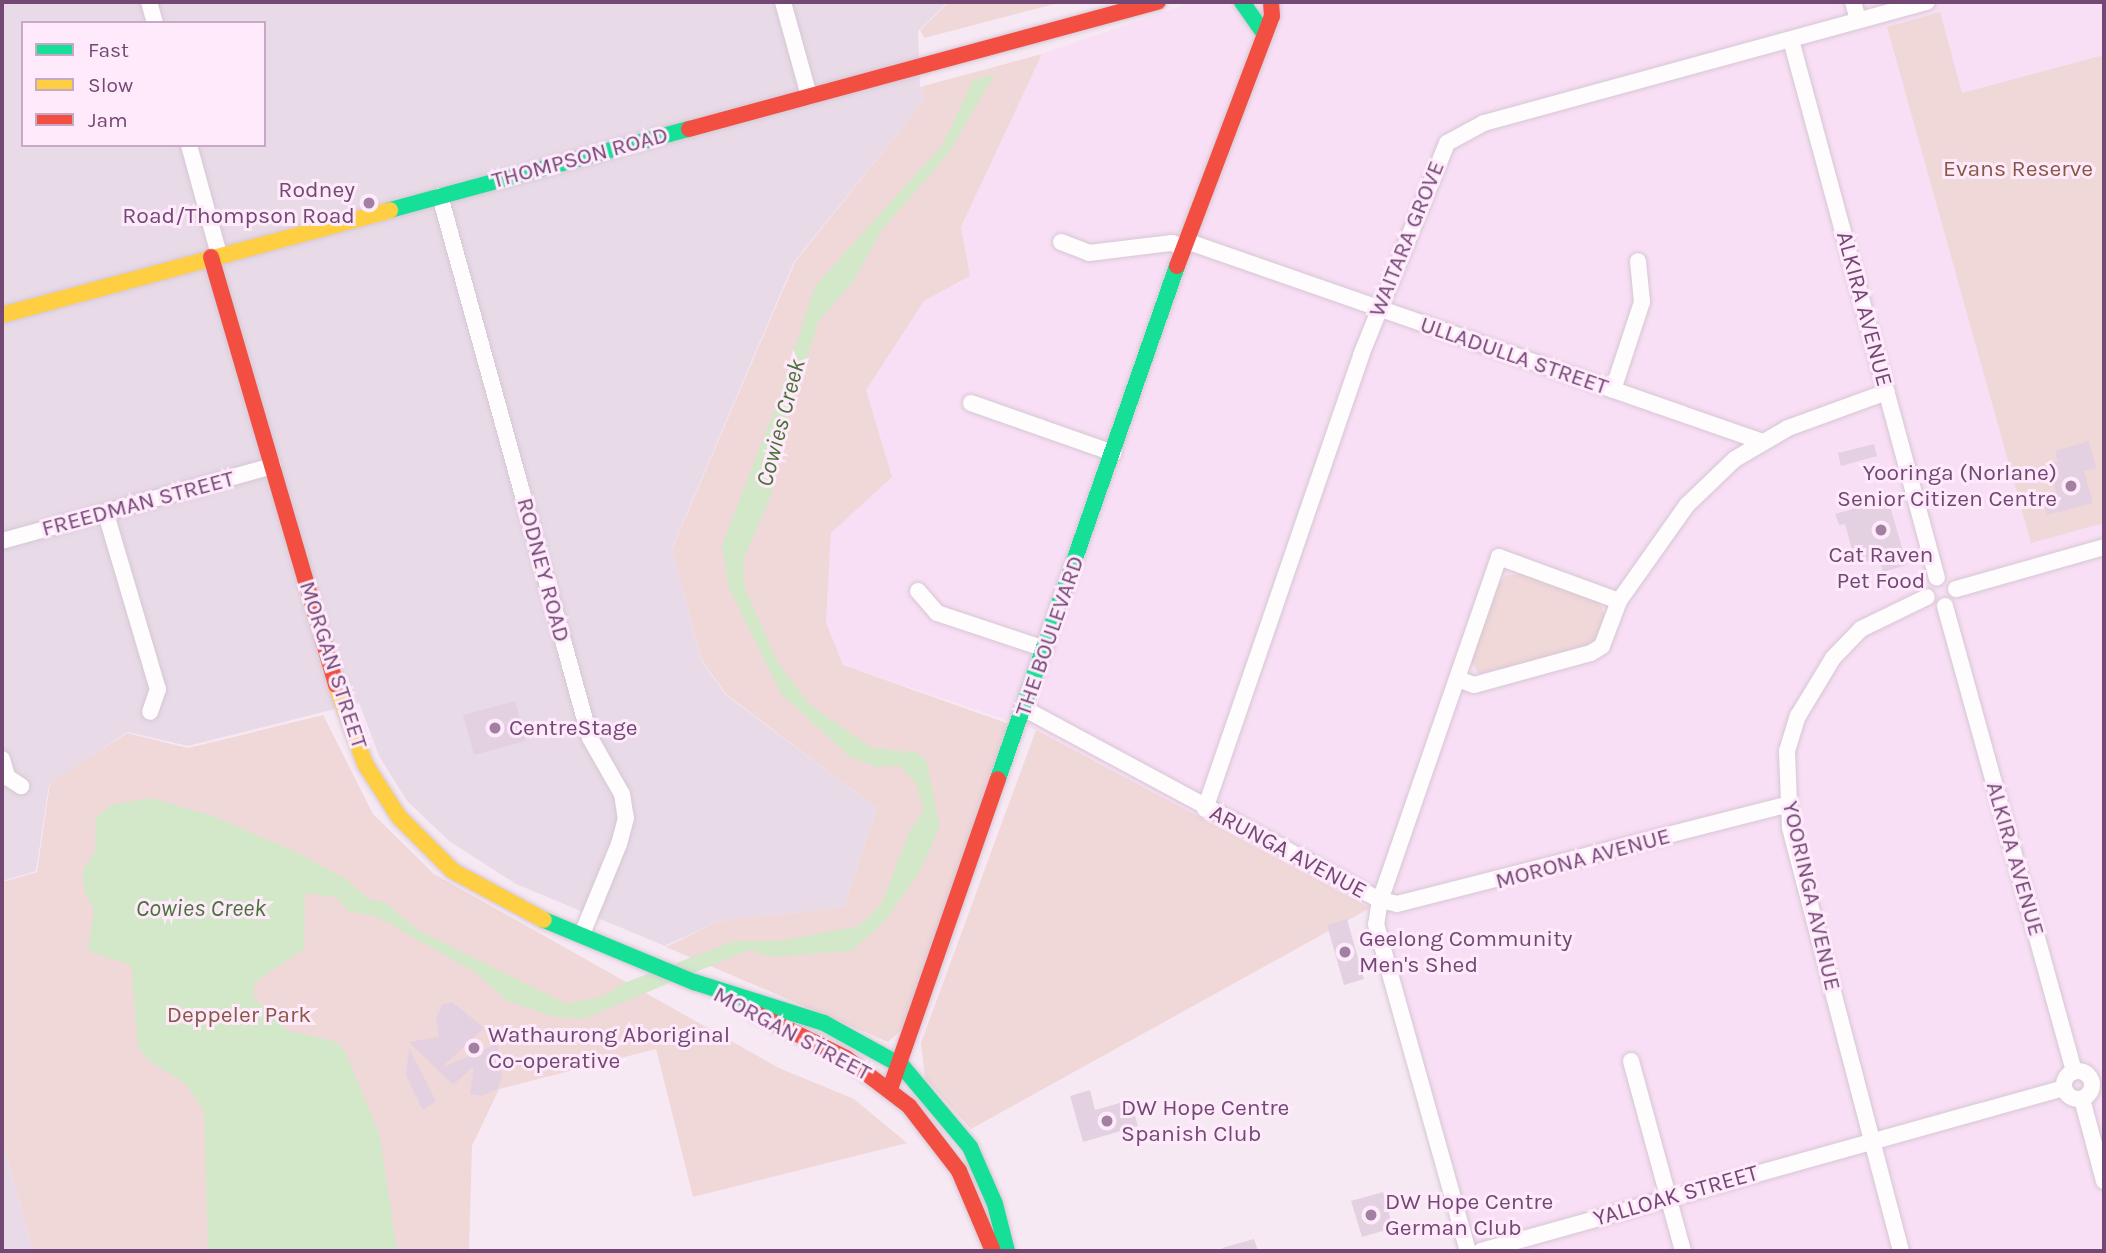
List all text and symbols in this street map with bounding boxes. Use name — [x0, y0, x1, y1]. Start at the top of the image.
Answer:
legend — [21, 21, 266, 147]
text: Fast — [88, 38, 129, 62]
text: Slow — [88, 73, 133, 97]
text: Jam — [88, 108, 128, 132]
street label: THOMPSON ROAD — [489, 121, 671, 195]
park label: Evans Reserve — [1943, 155, 2093, 183]
street label: WAITARA GROVE — [1363, 157, 1451, 321]
place label: Rodney Road/Thompson Road — [122, 176, 355, 230]
marker: Rodney Road/Thompson Road — [361, 195, 377, 211]
street label: ALKIRA AVENUE — [1830, 229, 1898, 389]
street label: ULLADULLA STREET — [1416, 311, 1612, 401]
water label: Cowies Creek — [750, 356, 812, 490]
place label: Yooringa (Norlane) Senior Citizen Centre — [1837, 459, 2057, 513]
street label: FREEDMAN STREET — [39, 465, 237, 543]
marker: Yooringa (Norlane) Senior Citizen Centre — [2063, 478, 2079, 494]
street label: RODNEY ROAD — [510, 495, 576, 645]
marker: Cat Raven Pet Food — [1873, 522, 1889, 538]
place label: Cat Raven Pet Food — [1829, 541, 1933, 595]
street label: THE BOULEVARD — [1010, 552, 1090, 720]
street label: MORGAN STREET — [293, 578, 373, 752]
place label: CentreStage — [509, 714, 638, 742]
marker: CentreStage — [487, 720, 503, 736]
street label: ALKIRA AVENUE — [1980, 779, 2050, 939]
street label: YOORINGA AVENUE — [1776, 798, 1846, 994]
street label: ARUNGA AVENUE — [1205, 799, 1371, 905]
street label: MORONA AVENUE — [1493, 822, 1673, 896]
water label: Cowies Creek — [136, 895, 266, 923]
place label: Geelong Community Men's Shed — [1359, 925, 1572, 979]
marker: Geelong Community Men's Shed — [1337, 944, 1353, 960]
street label: MORGAN STREET — [708, 981, 876, 1087]
park label: Deppeler Park — [167, 1001, 311, 1029]
place label: Wathaurong Aboriginal Co-operative — [488, 1021, 730, 1075]
marker: Wathaurong Aboriginal Co-operative — [466, 1040, 482, 1056]
place label: DW Hope Centre Spanish Club — [1121, 1094, 1289, 1148]
marker: DW Hope Centre Spanish Club — [1099, 1113, 1115, 1129]
street label: YALLOAK STREET — [1590, 1159, 1762, 1233]
place label: DW Hope Centre German Club — [1385, 1188, 1553, 1242]
marker: DW Hope Centre German Club — [1363, 1207, 1379, 1223]

